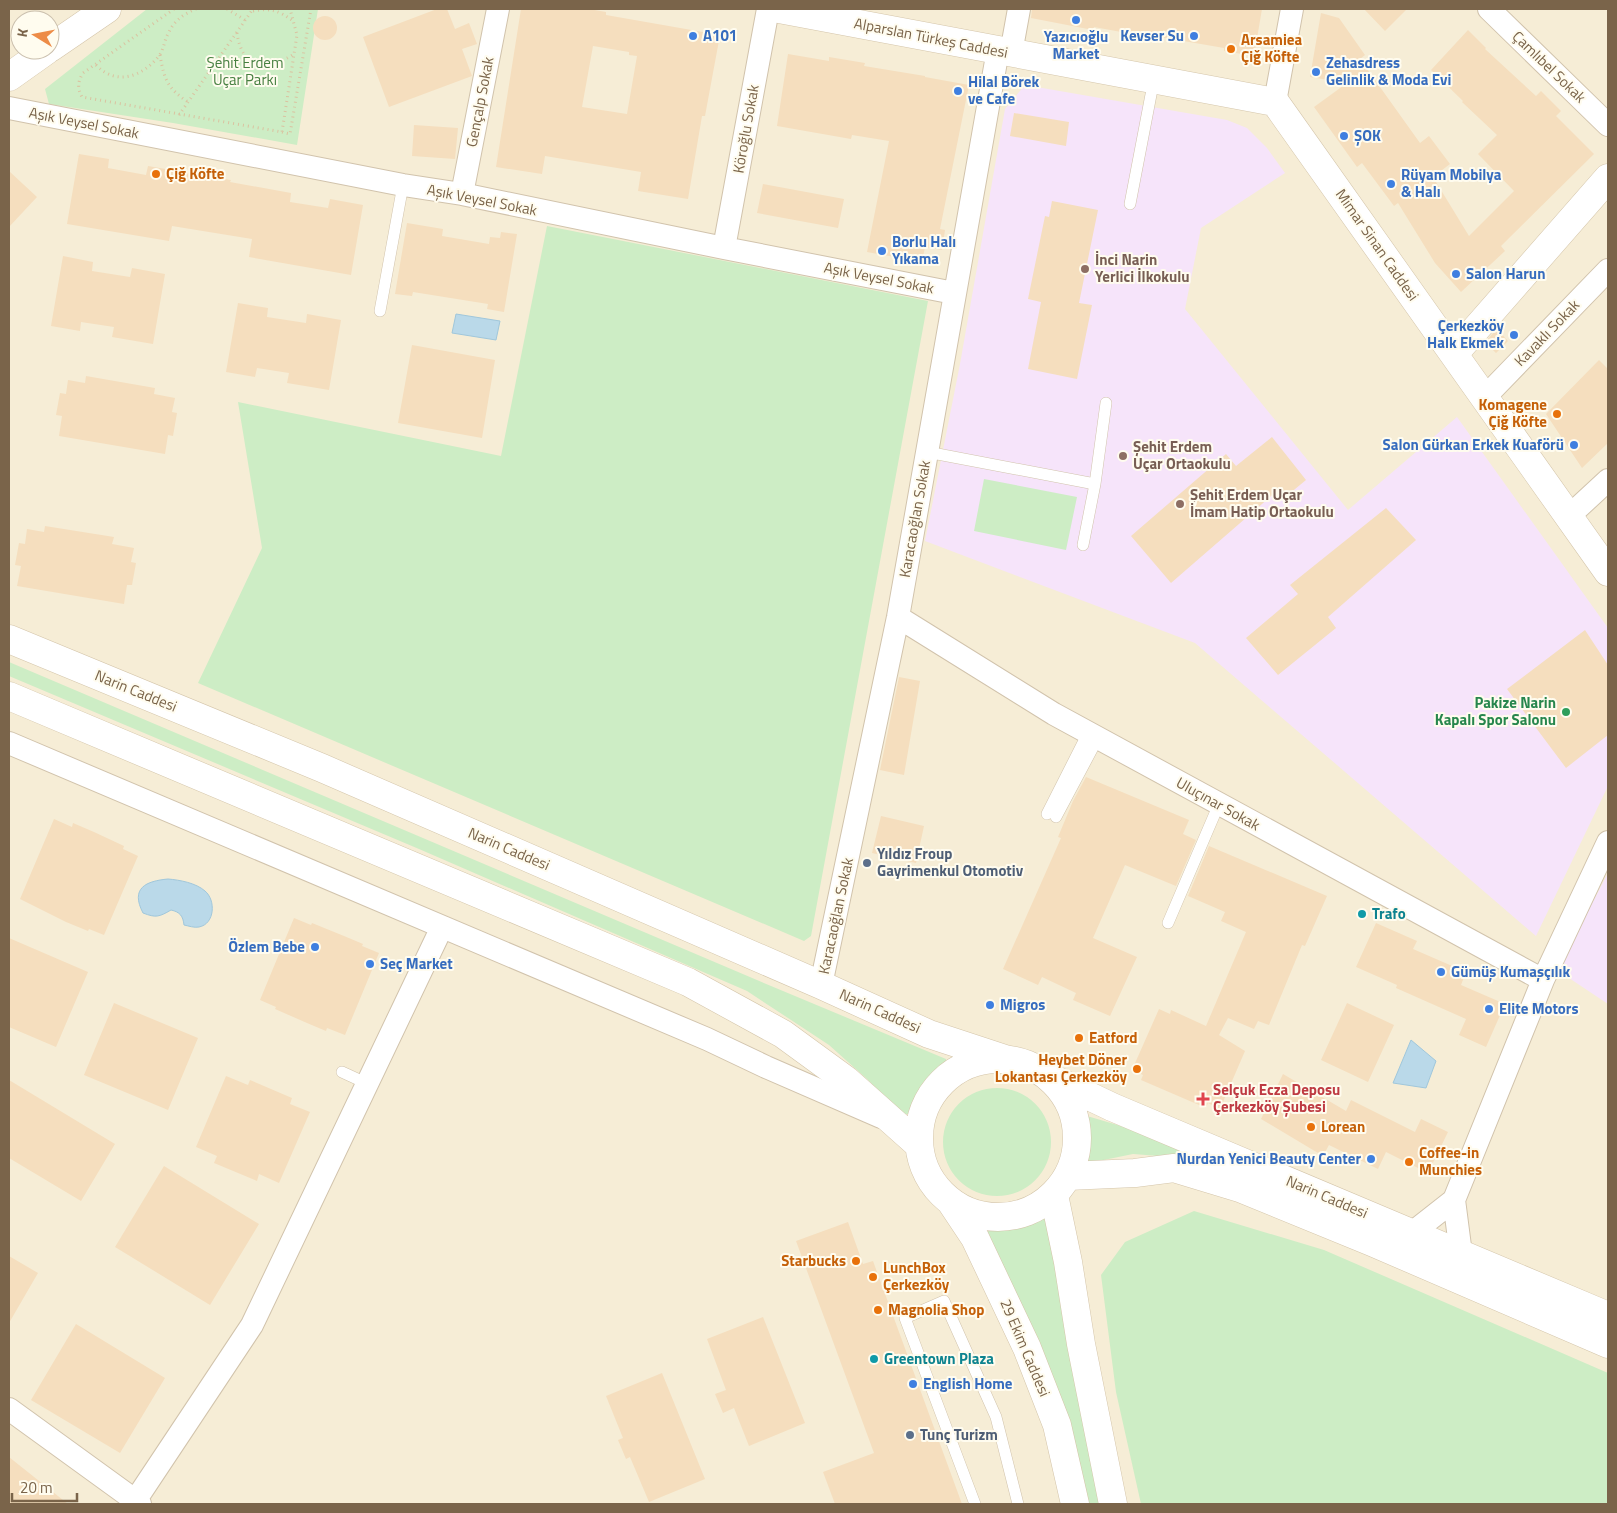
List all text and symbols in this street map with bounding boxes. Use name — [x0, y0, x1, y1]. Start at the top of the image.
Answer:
north arrow — [10, 10, 60, 60]
street label: Alparslan Türkeş Caddesi — [852, 11, 1010, 64]
marker: Yazıcıoğlu Market — [1070, 14, 1082, 26]
place label: A101 — [703, 24, 737, 47]
place label: Kevser Su — [1120, 24, 1184, 47]
place label: Yazıcıoğlu Market — [1044, 25, 1108, 65]
street label: Çamlıbel Sokak — [1507, 25, 1592, 108]
text: K — [11, 26, 33, 39]
place label: Arsamiea Çiğ Köfte — [1241, 28, 1302, 68]
marker: A101 — [687, 30, 699, 42]
marker: Kevser Su — [1188, 30, 1200, 42]
marker: Arsamiea Çiğ Köfte — [1225, 43, 1237, 55]
park label: Şehit Erdem Uçar Parkı — [207, 51, 283, 91]
place label: Zehasdress Gelinlik & Moda Evi — [1326, 51, 1451, 91]
street label: Gençalp Sokak — [459, 55, 500, 149]
marker: Zehasdress Gelinlik & Moda Evi — [1310, 66, 1322, 78]
place label: Hilal Börek ve Cafe — [968, 70, 1039, 110]
street label: Köroğlu Sokak — [726, 83, 765, 175]
marker: Hilal Börek ve Cafe — [952, 85, 964, 97]
street label: Aşık Veysel Sokak — [27, 101, 141, 144]
place label: ŞOK — [1354, 124, 1381, 147]
marker: ŞOK — [1338, 130, 1350, 142]
place label: Çiğ Köfte — [166, 162, 225, 185]
place label: Rüyam Mobilya & Halı — [1401, 163, 1502, 203]
marker: Çiğ Köfte — [150, 168, 162, 180]
street label: Aşık Veysel Sokak — [425, 178, 539, 221]
marker: Rüyam Mobilya & Halı — [1385, 178, 1397, 190]
street label: Mimar Sinan Caddesi — [1330, 184, 1425, 305]
place label: Borlu Halı Yıkama — [892, 230, 956, 270]
marker: Borlu Halı Yıkama — [876, 245, 888, 257]
place label: İnci Narin Yerlici İlkokulu — [1095, 248, 1190, 288]
street label: Aşık Veysel Sokak — [822, 256, 936, 299]
place label: Salon Harun — [1466, 262, 1545, 285]
marker: İnci Narin Yerlici İlkokulu — [1079, 263, 1091, 275]
marker: Salon Harun — [1450, 268, 1462, 280]
street label: Kavaklı Sokak — [1509, 294, 1585, 371]
place label: Çerkezköy Halk Ekmek — [1427, 314, 1504, 354]
marker: Çerkezköy Halk Ekmek — [1508, 329, 1520, 341]
place label: Komagene Çiğ Köfte — [1479, 393, 1547, 433]
marker: Komagene Çiğ Köfte — [1551, 408, 1563, 420]
place label: Salon Gürkan Erkek Kuaförü — [1383, 433, 1564, 456]
place label: Şehit Erdem Uçar Ortaokulu — [1133, 435, 1231, 475]
marker: Salon Gürkan Erkek Kuaförü — [1568, 439, 1580, 451]
marker: Şehit Erdem Uçar Ortaokulu — [1117, 450, 1129, 462]
street label: Karacaoğlan Sokak — [893, 458, 936, 579]
place label: Şehit Erdem Uçar İmam Hatip Ortaokulu — [1190, 483, 1334, 523]
marker: Şehit Erdem Uçar İmam Hatip Ortaokulu — [1174, 498, 1186, 510]
street label: Narin Caddesi — [92, 664, 181, 717]
place label: Pakize Narin Kapalı Spor Salonu — [1435, 691, 1556, 731]
marker: Pakize Narin Kapalı Spor Salonu — [1560, 706, 1572, 718]
street label: Uluçınar Sokak — [1172, 771, 1264, 836]
street label: Narin Caddesi — [465, 821, 554, 876]
place label: Yıldız Froup Gayrimenkul Otomotiv — [877, 842, 1024, 882]
street label: Karacaoğlan Sokak — [812, 855, 859, 976]
marker: Yıldız Froup Gayrimenkul Otomotiv — [861, 857, 873, 869]
place label: Trafo — [1372, 902, 1406, 925]
marker: Trafo — [1356, 908, 1368, 920]
place label: Özlem Bebe — [228, 935, 305, 958]
marker: Özlem Bebe — [309, 941, 321, 953]
place label: Seç Market — [380, 952, 453, 975]
marker: Seç Market — [364, 958, 376, 970]
place label: Gümüş Kumaşçılık — [1451, 960, 1570, 983]
marker: Gümüş Kumaşçılık — [1435, 966, 1447, 978]
street label: Narin Caddesi — [836, 982, 925, 1039]
place label: Migros — [1000, 993, 1045, 1016]
place label: Elite Motors — [1499, 997, 1579, 1020]
marker: Migros — [984, 999, 996, 1011]
marker: Elite Motors — [1483, 1003, 1495, 1015]
place label: Eatford — [1089, 1026, 1138, 1049]
marker: Eatford — [1073, 1032, 1085, 1044]
place label: Heybet Döner Lokantası Çerkezköy — [995, 1048, 1127, 1088]
marker: Heybet Döner Lokantası Çerkezköy — [1131, 1063, 1143, 1075]
place label: Selçuk Ecza Deposu Çerkezköy Şubesi — [1213, 1078, 1340, 1118]
marker: Selçuk Ecza Deposu Çerkezköy Şubesi — [1197, 1093, 1209, 1105]
place label: Lorean — [1321, 1115, 1365, 1138]
marker: Lorean — [1305, 1121, 1317, 1133]
place label: Coffee-in Munchies — [1419, 1141, 1482, 1181]
place label: Nurdan Yenici Beauty Center — [1177, 1147, 1361, 1170]
marker: Nurdan Yenici Beauty Center — [1365, 1153, 1377, 1165]
marker: Coffee-in Munchies — [1403, 1156, 1415, 1168]
street label: Narin Caddesi — [1283, 1169, 1372, 1224]
place label: Starbucks — [781, 1249, 846, 1272]
marker: Starbucks — [850, 1255, 862, 1267]
place label: LunchBox Çerkezköy — [883, 1256, 950, 1296]
marker: LunchBox Çerkezköy — [867, 1271, 879, 1283]
street label: 29 Ekim Caddesi — [995, 1295, 1056, 1400]
place label: Magnolia Shop — [888, 1298, 984, 1321]
marker: Magnolia Shop — [872, 1304, 884, 1316]
place label: Greentown Plaza — [884, 1347, 994, 1370]
marker: Greentown Plaza — [868, 1353, 880, 1365]
place label: English Home — [923, 1372, 1013, 1395]
marker: English Home — [907, 1378, 919, 1390]
place label: Tunç Turizm — [920, 1423, 998, 1446]
marker: Tunç Turizm — [904, 1429, 916, 1441]
scale bar — [12, 1470, 78, 1502]
text: 20 m — [20, 1476, 53, 1499]

